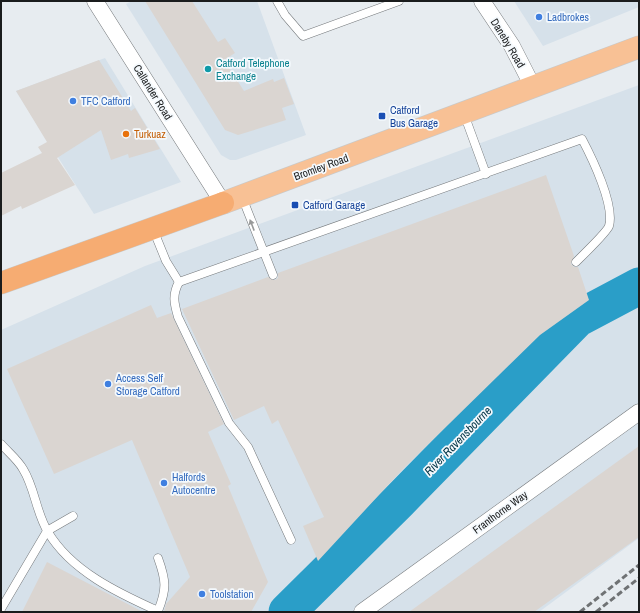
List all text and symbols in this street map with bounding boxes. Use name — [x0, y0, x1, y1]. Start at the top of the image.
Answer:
place label: Ladbrokes — [547, 10, 590, 24]
marker: Ladbrokes — [534, 12, 544, 22]
street label: Daneby Road — [488, 16, 528, 70]
place label: Catford Telephone Exchange — [216, 56, 290, 83]
street label: Callander Road — [130, 62, 176, 122]
marker: Catford Telephone Exchange — [203, 64, 213, 74]
place label: TFC Catford — [81, 94, 131, 108]
marker: TFC Catford — [68, 96, 78, 106]
place label: Catford Bus Garage — [390, 103, 438, 130]
marker: Catford Bus Garage — [377, 111, 387, 121]
place label: Turkuaz — [134, 127, 166, 141]
marker: Turkuaz — [121, 129, 131, 139]
street label: Bromley Road — [292, 151, 350, 183]
place label: Catford Garage — [303, 198, 365, 212]
marker: Catford Garage — [290, 200, 300, 210]
one-way arrow — [249, 218, 255, 230]
place label: Access Self Storage Catford — [115, 371, 180, 398]
marker: Access Self Storage Catford — [103, 379, 113, 389]
water label: River Ravensbourne — [421, 403, 495, 479]
place label: Halfords Autocentre — [171, 470, 216, 497]
marker: Halfords Autocentre — [159, 478, 169, 488]
street label: Franthorne Way — [470, 487, 531, 537]
place label: Toolstation — [210, 587, 254, 601]
marker: Toolstation — [197, 589, 207, 599]

